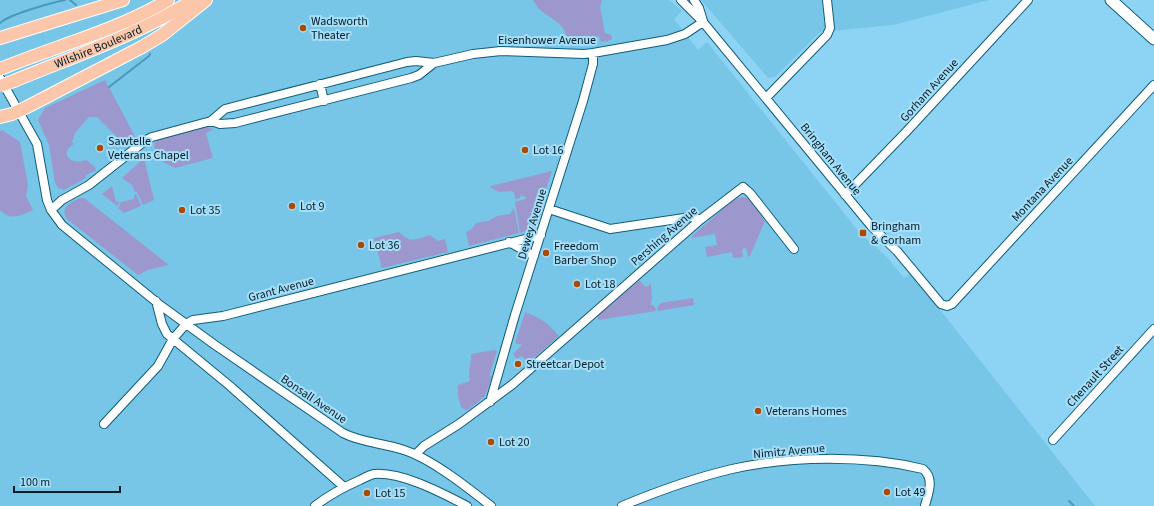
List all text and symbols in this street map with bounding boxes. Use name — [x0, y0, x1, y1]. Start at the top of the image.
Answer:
place label: Wadsworth Theater — [311, 13, 368, 44]
street label: Wilshire Boulevard — [52, 21, 145, 73]
marker: Wadsworth Theater — [298, 23, 308, 33]
street label: Eisenhower Avenue — [498, 32, 596, 49]
street label: Gorham Avenue — [896, 55, 962, 126]
street label: Bringham Avenue — [796, 119, 865, 199]
place label: Sawtelle Veterans Chapel — [108, 133, 189, 164]
place label: Lot 16 — [533, 142, 563, 159]
marker: Sawtelle Veterans Chapel — [95, 143, 105, 153]
marker: Lot 16 — [520, 145, 530, 155]
street label: Montana Avenue — [1008, 153, 1077, 226]
street label: Dewey Avenue — [514, 187, 551, 262]
place label: Lot 9 — [300, 198, 324, 215]
marker: Lot 9 — [287, 201, 297, 211]
place label: Lot 35 — [190, 202, 220, 219]
street label: Pershing Avenue — [627, 203, 701, 270]
marker: Lot 35 — [177, 205, 187, 215]
place label: Bringham & Gorham — [871, 218, 921, 249]
marker: Bringham & Gorham — [858, 228, 868, 238]
place label: Lot 36 — [369, 237, 399, 254]
place label: Freedom Barber Shop — [554, 238, 617, 269]
marker: Lot 36 — [356, 240, 366, 250]
marker: Freedom Barber Shop — [541, 248, 551, 258]
street label: Grant Avenue — [246, 273, 316, 306]
place label: Lot 18 — [585, 276, 615, 293]
marker: Lot 18 — [572, 279, 582, 289]
street label: Chenault Street — [1063, 342, 1128, 411]
place label: Streetcar Depot — [526, 356, 604, 373]
marker: Streetcar Depot — [513, 359, 523, 369]
street label: Bonsall Avenue — [277, 371, 350, 428]
place label: Veterans Homes — [766, 403, 847, 420]
marker: Veterans Homes — [753, 406, 763, 416]
place label: Lot 20 — [499, 434, 529, 451]
marker: Lot 20 — [486, 437, 496, 447]
street label: Nimitz Avenue — [752, 440, 826, 463]
scale bar — [14, 468, 120, 494]
text: 100 m — [20, 474, 50, 491]
place label: Lot 49 — [895, 484, 925, 501]
place label: Lot 15 — [375, 485, 405, 502]
marker: Lot 49 — [882, 487, 892, 497]
marker: Lot 15 — [362, 488, 372, 498]

